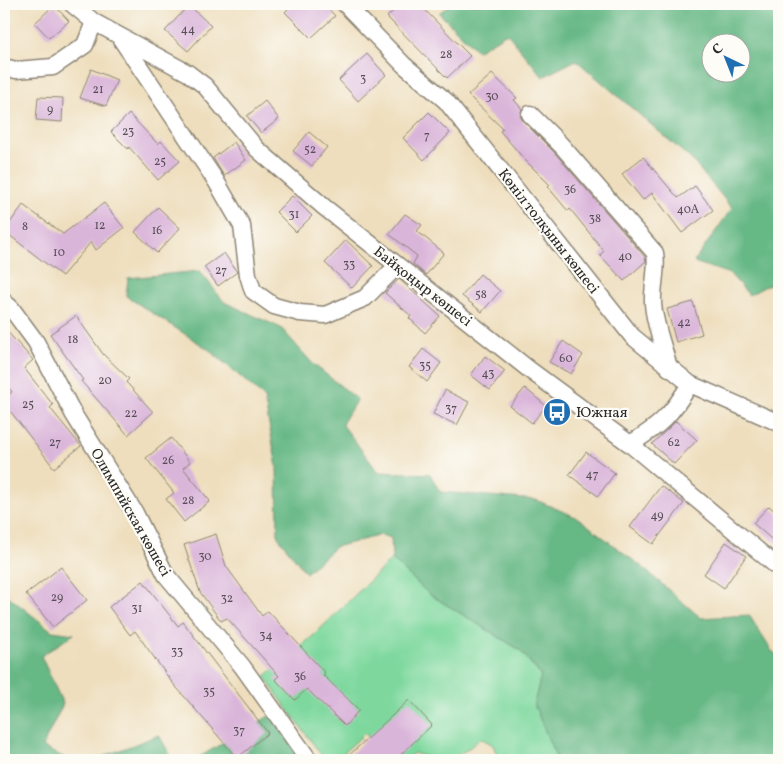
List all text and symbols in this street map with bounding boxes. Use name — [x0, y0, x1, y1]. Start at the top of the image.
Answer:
house number: 44 — [181, 22, 195, 38]
north arrow — [700, 32, 750, 82]
text: С — [708, 40, 728, 60]
house number: 28 — [440, 47, 452, 63]
house number: 3 — [360, 71, 366, 87]
house number: 21 — [92, 82, 104, 98]
house number: 30 — [485, 89, 499, 105]
house number: 9 — [47, 102, 53, 118]
house number: 23 — [122, 124, 134, 140]
house number: 7 — [424, 128, 430, 144]
house number: 52 — [304, 142, 316, 158]
house number: 25 — [154, 154, 166, 170]
street label: Көніл толқыны көшесі — [492, 165, 603, 299]
house number: 36 — [564, 182, 576, 198]
house number: 40А — [677, 202, 700, 218]
house number: 31 — [289, 207, 299, 223]
house number: 38 — [589, 211, 601, 227]
house number: 12 — [94, 218, 106, 234]
house number: 8 — [22, 219, 28, 235]
house number: 16 — [152, 223, 162, 239]
street label: Байқоңыр көшесі — [368, 242, 476, 332]
house number: 10 — [53, 245, 65, 261]
house number: 40 — [618, 249, 632, 265]
house number: 33 — [343, 257, 355, 273]
house number: 27 — [215, 263, 227, 279]
house number: 58 — [475, 287, 487, 303]
house number: 42 — [677, 315, 691, 331]
house number: 18 — [68, 332, 78, 348]
house number: 60 — [559, 351, 573, 367]
house number: 35 — [419, 358, 431, 374]
house number: 43 — [482, 366, 494, 382]
house number: 20 — [98, 373, 112, 389]
house number: 25 — [22, 397, 34, 413]
bus stop icon: Южная — [542, 397, 572, 427]
house number: 37 — [445, 401, 457, 417]
place label: Южная — [576, 403, 628, 424]
house number: 22 — [125, 406, 137, 422]
house number: 27 — [49, 435, 61, 451]
house number: 62 — [668, 435, 680, 451]
street label: Олимпийская көшесі — [84, 445, 175, 581]
house number: 26 — [162, 453, 174, 469]
house number: 47 — [586, 467, 599, 483]
house number: 28 — [182, 493, 194, 509]
house number: 49 — [650, 508, 664, 524]
house number: 30 — [198, 549, 212, 565]
house number: 29 — [51, 590, 63, 606]
house number: 32 — [221, 591, 233, 607]
house number: 31 — [132, 601, 142, 617]
house number: 34 — [259, 628, 273, 644]
house number: 33 — [171, 644, 183, 660]
house number: 36 — [294, 669, 306, 685]
house number: 35 — [203, 684, 215, 700]
house number: 37 — [233, 723, 245, 739]

